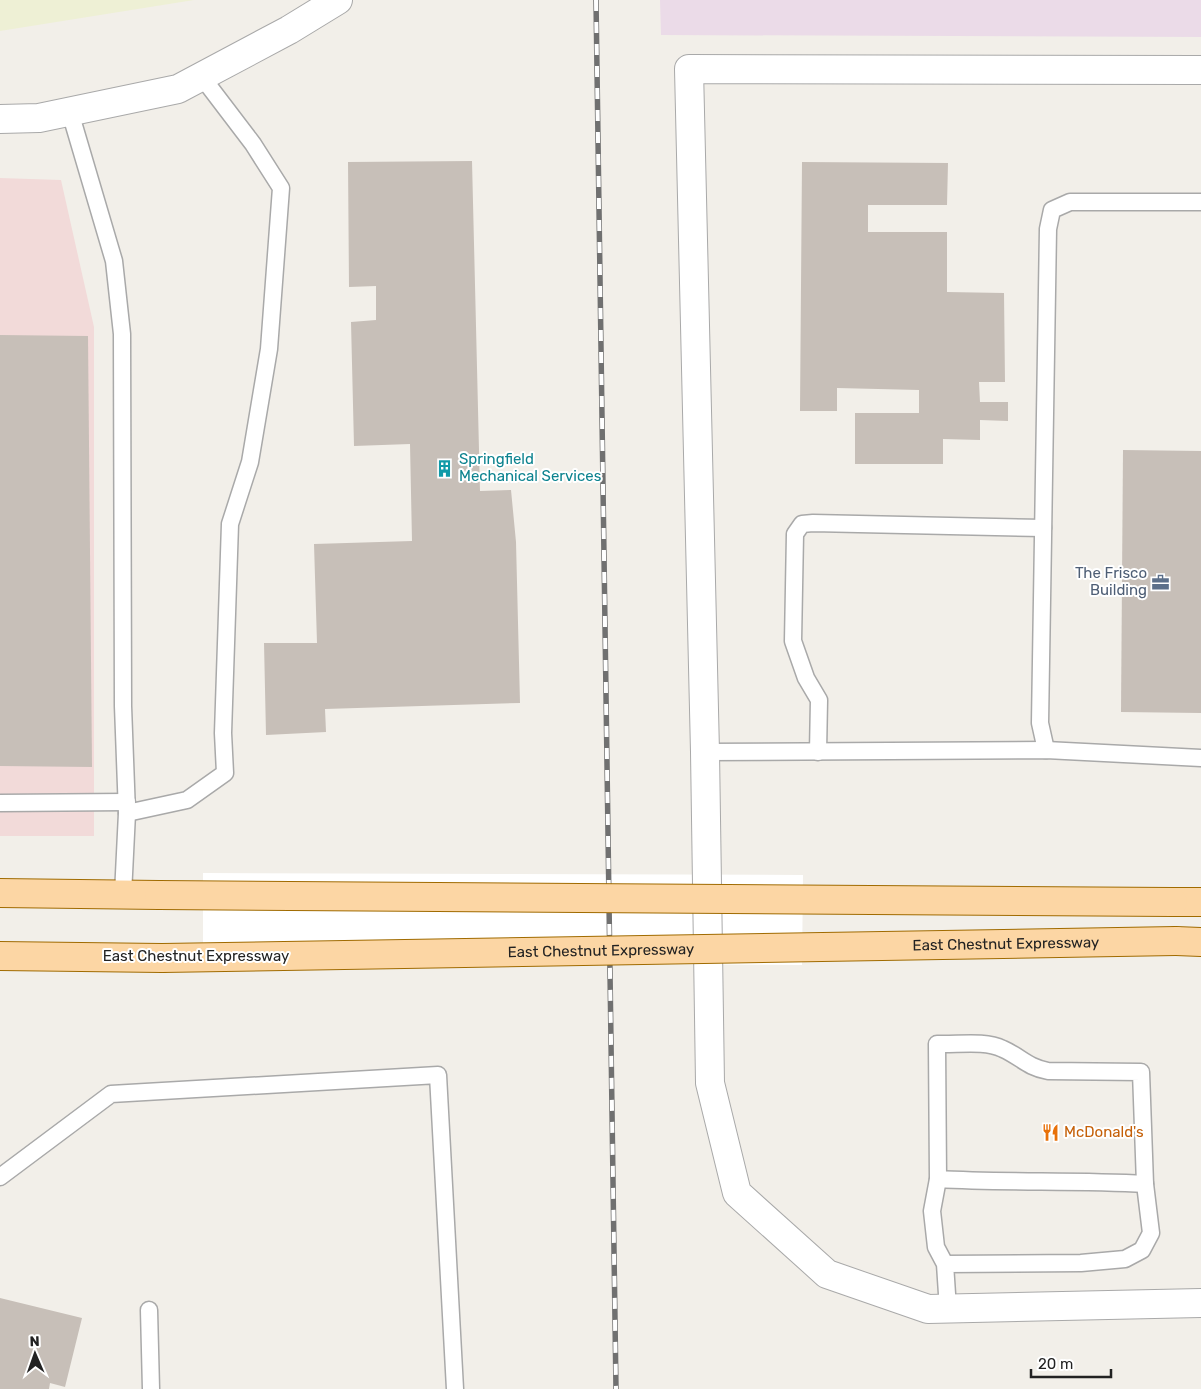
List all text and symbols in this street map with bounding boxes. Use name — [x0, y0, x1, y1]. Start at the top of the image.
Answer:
place label: Springfield Mechanical Services — [459, 450, 602, 485]
building icon: Springfield Mechanical Services — [435, 458, 455, 478]
place label: The Frisco Building — [1075, 564, 1147, 599]
office icon: The Frisco Building — [1151, 572, 1171, 592]
street label: East Chestnut Expressway — [912, 933, 1099, 954]
street label: East Chestnut Expressway — [507, 940, 694, 961]
street label: East Chestnut Expressway — [103, 947, 289, 965]
restaurant icon: McDonald's — [1040, 1122, 1060, 1142]
place label: McDonald's — [1064, 1123, 1144, 1141]
north arrow — [10, 1329, 60, 1379]
text: N — [29, 1333, 40, 1350]
scale bar — [1031, 1346, 1111, 1378]
text: 20 m — [1038, 1355, 1073, 1373]

